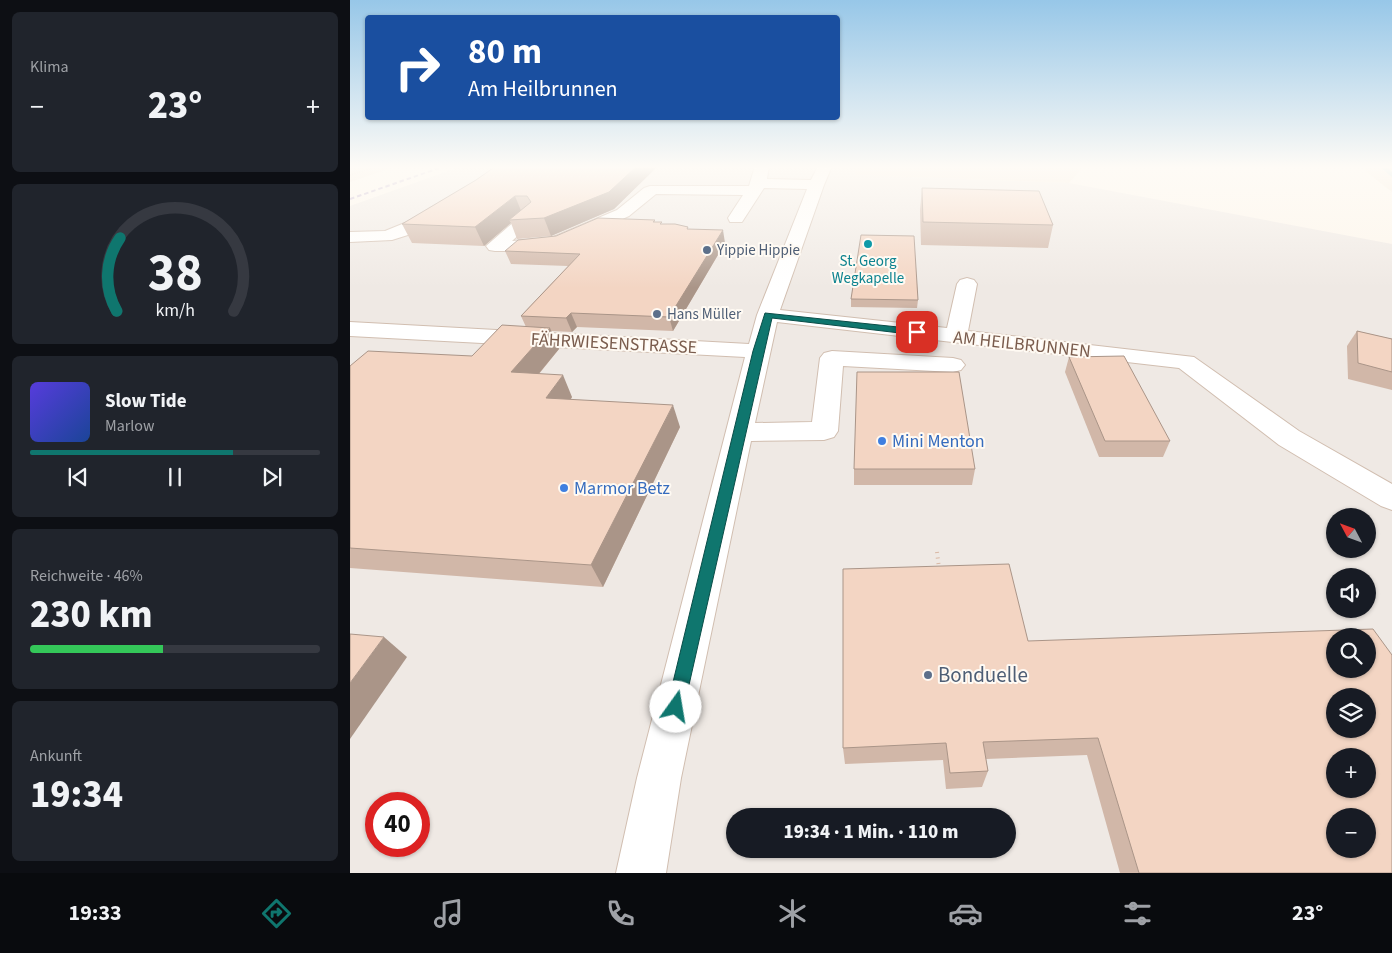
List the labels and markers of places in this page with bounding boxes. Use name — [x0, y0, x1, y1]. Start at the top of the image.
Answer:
marker: St. Georg Wegkapelle — [862, 238, 874, 250]
place label: Yippie Hippie — [716, 240, 800, 261]
marker: Yippie Hippie — [701, 244, 713, 256]
place label: St. Georg Wegkapelle — [832, 251, 904, 289]
place label: Hans Müller — [667, 304, 742, 325]
marker: Hans Müller — [651, 308, 663, 320]
pin — [896, 311, 938, 353]
place label: Mini Menton — [892, 429, 985, 454]
marker: Mini Menton — [876, 435, 888, 447]
place label: Marmor Betz — [574, 476, 670, 501]
marker: Marmor Betz — [558, 482, 570, 494]
place label: Bonduelle — [938, 660, 1028, 690]
marker: Bonduelle — [922, 669, 934, 681]

